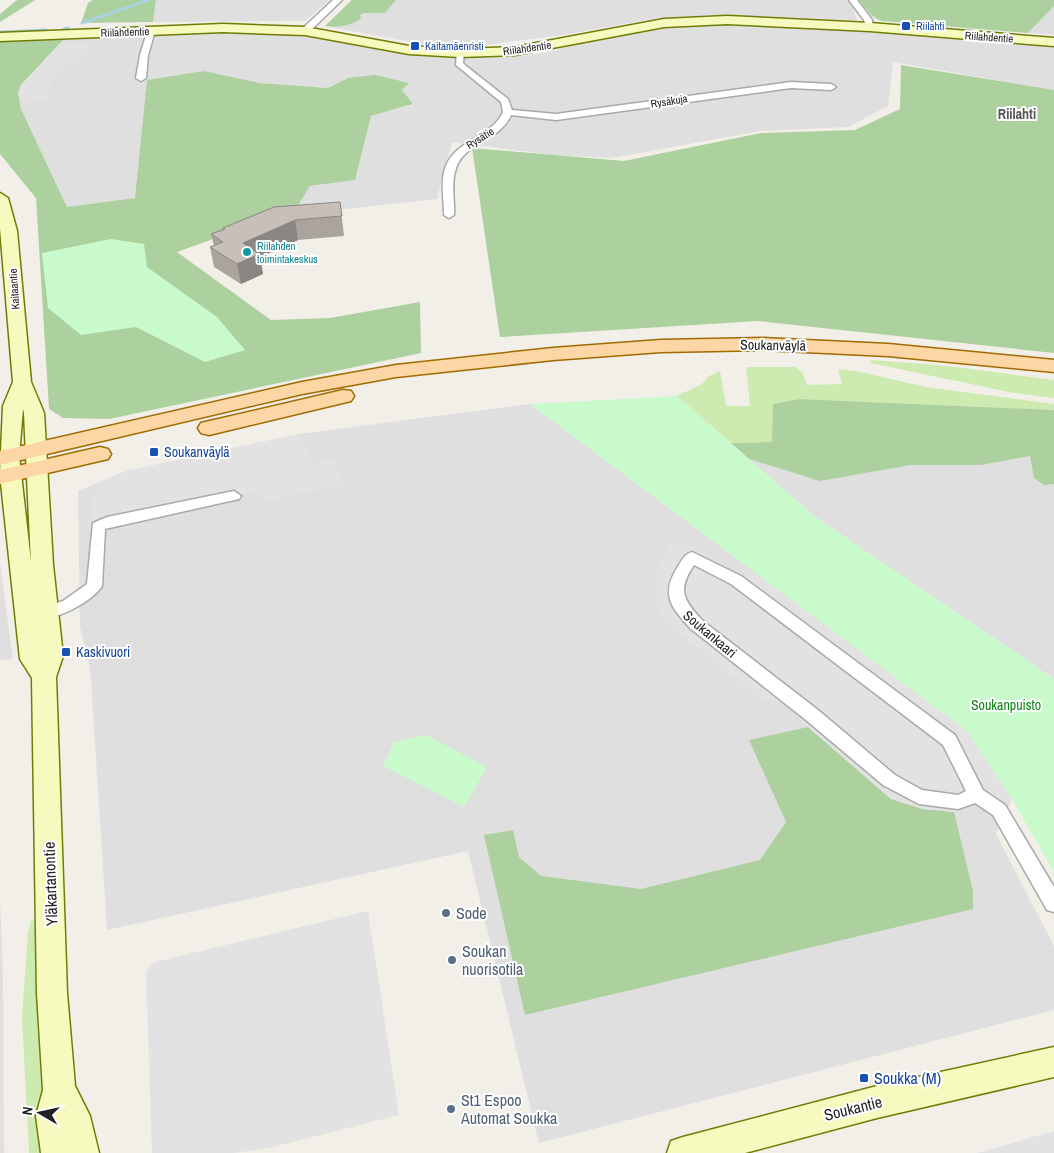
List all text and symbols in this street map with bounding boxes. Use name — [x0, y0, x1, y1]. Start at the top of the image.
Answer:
place label: Riilahti — [916, 19, 945, 33]
marker: Riilahti — [900, 20, 912, 32]
street label: Riilahdentie — [100, 24, 150, 40]
street label: Riilahdentie — [964, 28, 1014, 46]
street label: Riilahdentie — [502, 38, 552, 58]
place label: Kaitamäenristi — [425, 39, 484, 53]
marker: Kaitamäenristi — [409, 40, 421, 52]
street label: Rysäkuja — [650, 91, 688, 111]
district label: Riilahti — [998, 105, 1036, 123]
street label: Rysätie — [463, 124, 497, 152]
place label: Riilahden toimintakeskus — [257, 239, 318, 266]
marker: Riilahden toimintakeskus — [241, 246, 253, 258]
street label: Kaitaantie — [6, 268, 22, 310]
street label: Soukanväylä — [740, 335, 807, 355]
place label: Soukanväylä — [164, 443, 230, 461]
marker: Soukanväylä — [148, 446, 160, 458]
street label: Soukankaari — [680, 606, 740, 662]
place label: Kaskivuori — [76, 643, 130, 661]
marker: Kaskivuori — [60, 646, 72, 658]
park label: Soukanpuisto — [971, 696, 1041, 714]
street label: Yläkartanontie — [38, 841, 62, 927]
place label: Sode — [456, 902, 487, 924]
marker: Sode — [440, 907, 452, 919]
place label: Soukan nuorisotila — [462, 940, 524, 980]
marker: Soukan nuorisotila — [446, 954, 458, 966]
place label: Soukka (M) — [874, 1067, 941, 1089]
marker: Soukka (M) — [858, 1072, 870, 1084]
north arrow — [15, 1088, 65, 1138]
place label: St1 Espoo Automat Soukka — [460, 1089, 558, 1129]
street label: Soukantie — [822, 1090, 884, 1126]
marker: St1 Espoo Automat Soukka — [445, 1103, 457, 1115]
text: N — [18, 1105, 37, 1116]

